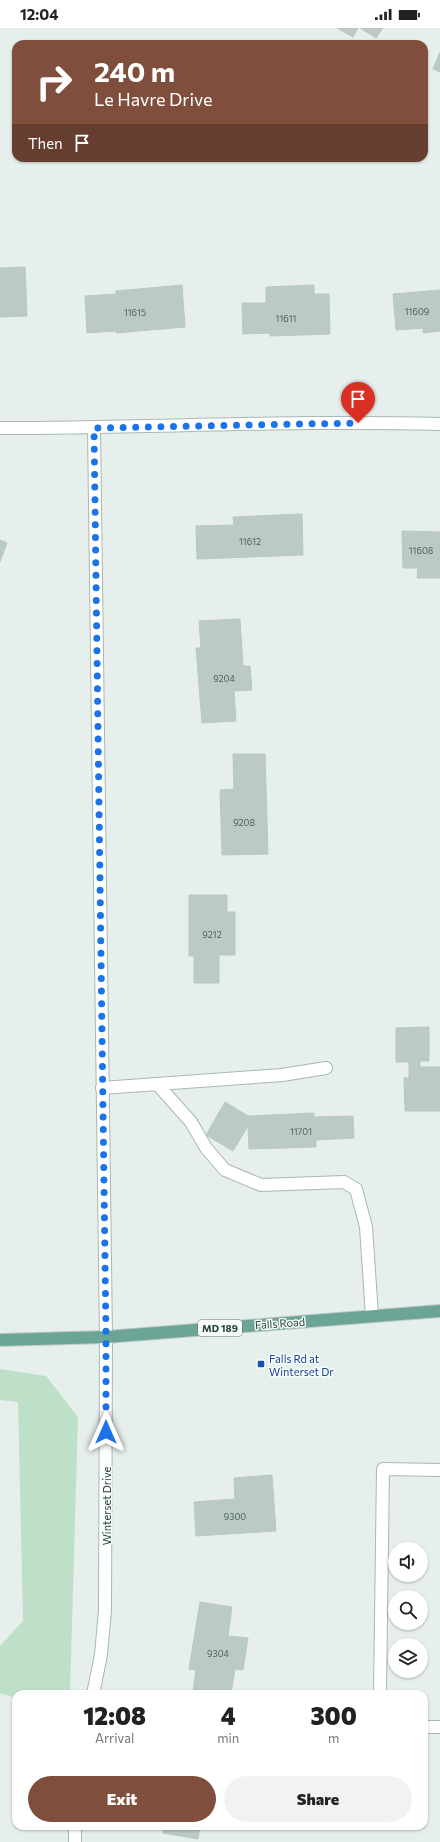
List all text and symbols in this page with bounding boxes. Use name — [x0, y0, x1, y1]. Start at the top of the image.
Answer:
text: 12:04 — [20, 5, 58, 23]
text: 240 m — [94, 54, 175, 88]
icon: right — [28, 56, 80, 108]
text: Le Havre Drive — [94, 88, 213, 110]
icon: arrive — [71, 132, 93, 154]
text: Then — [28, 134, 63, 152]
house number: 11609 — [405, 306, 429, 317]
house number: 11615 — [124, 307, 146, 318]
house number: 11611 — [276, 313, 296, 324]
pin — [341, 382, 375, 423]
icon: arrive — [347, 388, 369, 410]
house number: 11612 — [239, 536, 261, 547]
house number: 11608 — [409, 545, 433, 556]
house number: 9204 — [213, 673, 235, 684]
house number: 9208 — [233, 817, 255, 828]
house number: 9212 — [202, 929, 222, 940]
house number: 11701 — [290, 1126, 312, 1137]
street label: Falls Road — [254, 1315, 306, 1331]
road number: MD 189 — [198, 1320, 242, 1336]
place label: Falls Rd at Winterset Dr — [269, 1352, 334, 1378]
marker: Falls Rd at Winterset Dr — [256, 1359, 266, 1369]
position arrow — [85, 1411, 127, 1453]
street label: Winterset Drive — [100, 1466, 113, 1545]
house number: 9300 — [224, 1511, 246, 1522]
map controls — [388, 1542, 428, 1678]
button: sound — [388, 1542, 428, 1582]
button: search — [388, 1590, 428, 1630]
button: layers — [388, 1638, 428, 1678]
house number: 9304 — [207, 1648, 230, 1659]
text: 12:08 — [83, 1701, 146, 1730]
text: 4 — [221, 1701, 236, 1730]
text: 300 — [310, 1701, 357, 1730]
text: Arrival — [95, 1730, 134, 1746]
text: min — [217, 1730, 239, 1746]
text: m — [328, 1730, 339, 1746]
button: Exit — [28, 1776, 216, 1822]
button: Share — [224, 1776, 412, 1822]

